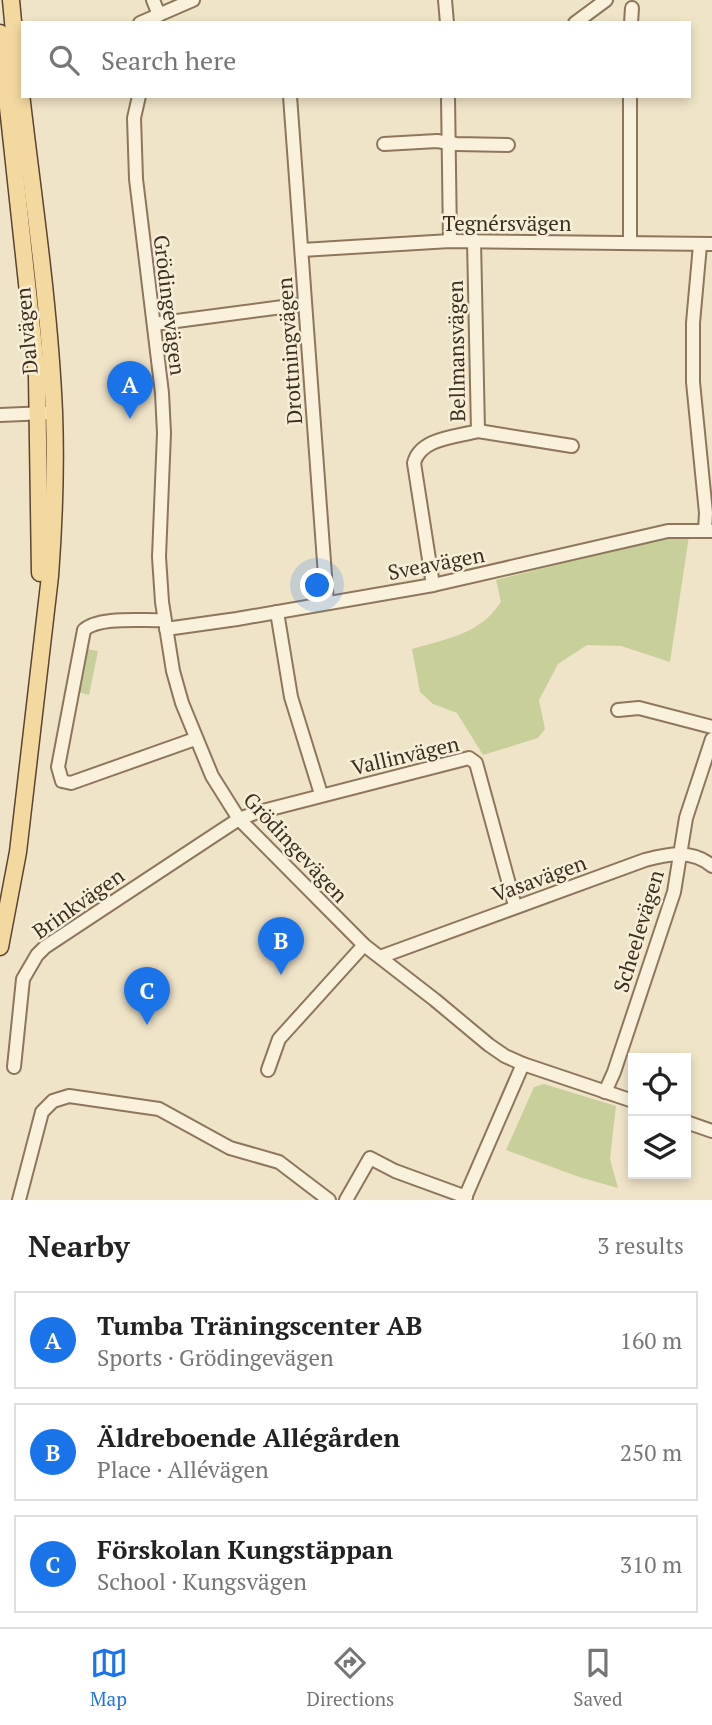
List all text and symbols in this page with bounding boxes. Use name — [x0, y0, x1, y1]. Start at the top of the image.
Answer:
search box — [21, 21, 691, 98]
icon: search — [45, 41, 83, 79]
text: Search here — [101, 43, 236, 77]
street label: Tegnérsvägen — [443, 209, 572, 237]
street label: Grödingevägen — [148, 233, 193, 377]
street label: Drottningvägen — [270, 276, 308, 426]
street label: Bellmansvägen — [441, 279, 471, 422]
street label: Dalvägen — [8, 286, 44, 376]
pin: A — [107, 361, 153, 419]
street label: Sveavägen — [385, 540, 487, 586]
your location — [300, 568, 334, 602]
street label: Vallinvägen — [348, 729, 462, 781]
street label: Grödingevägen — [238, 786, 355, 909]
street label: Vasavägen — [488, 848, 590, 908]
street label: Brinkvägen — [27, 861, 130, 945]
street label: Scheelevägen — [606, 866, 670, 996]
pin: B — [258, 917, 304, 975]
pin: C — [124, 967, 170, 1025]
map controls — [628, 1053, 691, 1179]
button: locate — [628, 1053, 691, 1116]
button: layers — [628, 1116, 691, 1179]
text: Nearby — [28, 1226, 130, 1266]
text: 3 results — [597, 1230, 684, 1261]
text: Tumba Träningscenter AB — [97, 1308, 422, 1342]
text: A — [45, 1325, 61, 1356]
text: 160 m — [620, 1325, 682, 1356]
text: Sports · Grödingevägen — [97, 1342, 334, 1373]
text: Äldreboende Allégården — [97, 1420, 400, 1454]
text: B — [46, 1437, 60, 1468]
text: 250 m — [620, 1437, 682, 1468]
text: Place · Allévägen — [97, 1454, 269, 1485]
text: Förskolan Kungstäppan — [97, 1532, 393, 1566]
text: C — [46, 1549, 61, 1580]
text: 310 m — [620, 1549, 682, 1580]
text: School · Kungsvägen — [97, 1566, 307, 1597]
tab: Map — [90, 1644, 128, 1711]
tab: Directions — [307, 1644, 394, 1711]
tab: Saved — [573, 1644, 622, 1711]

